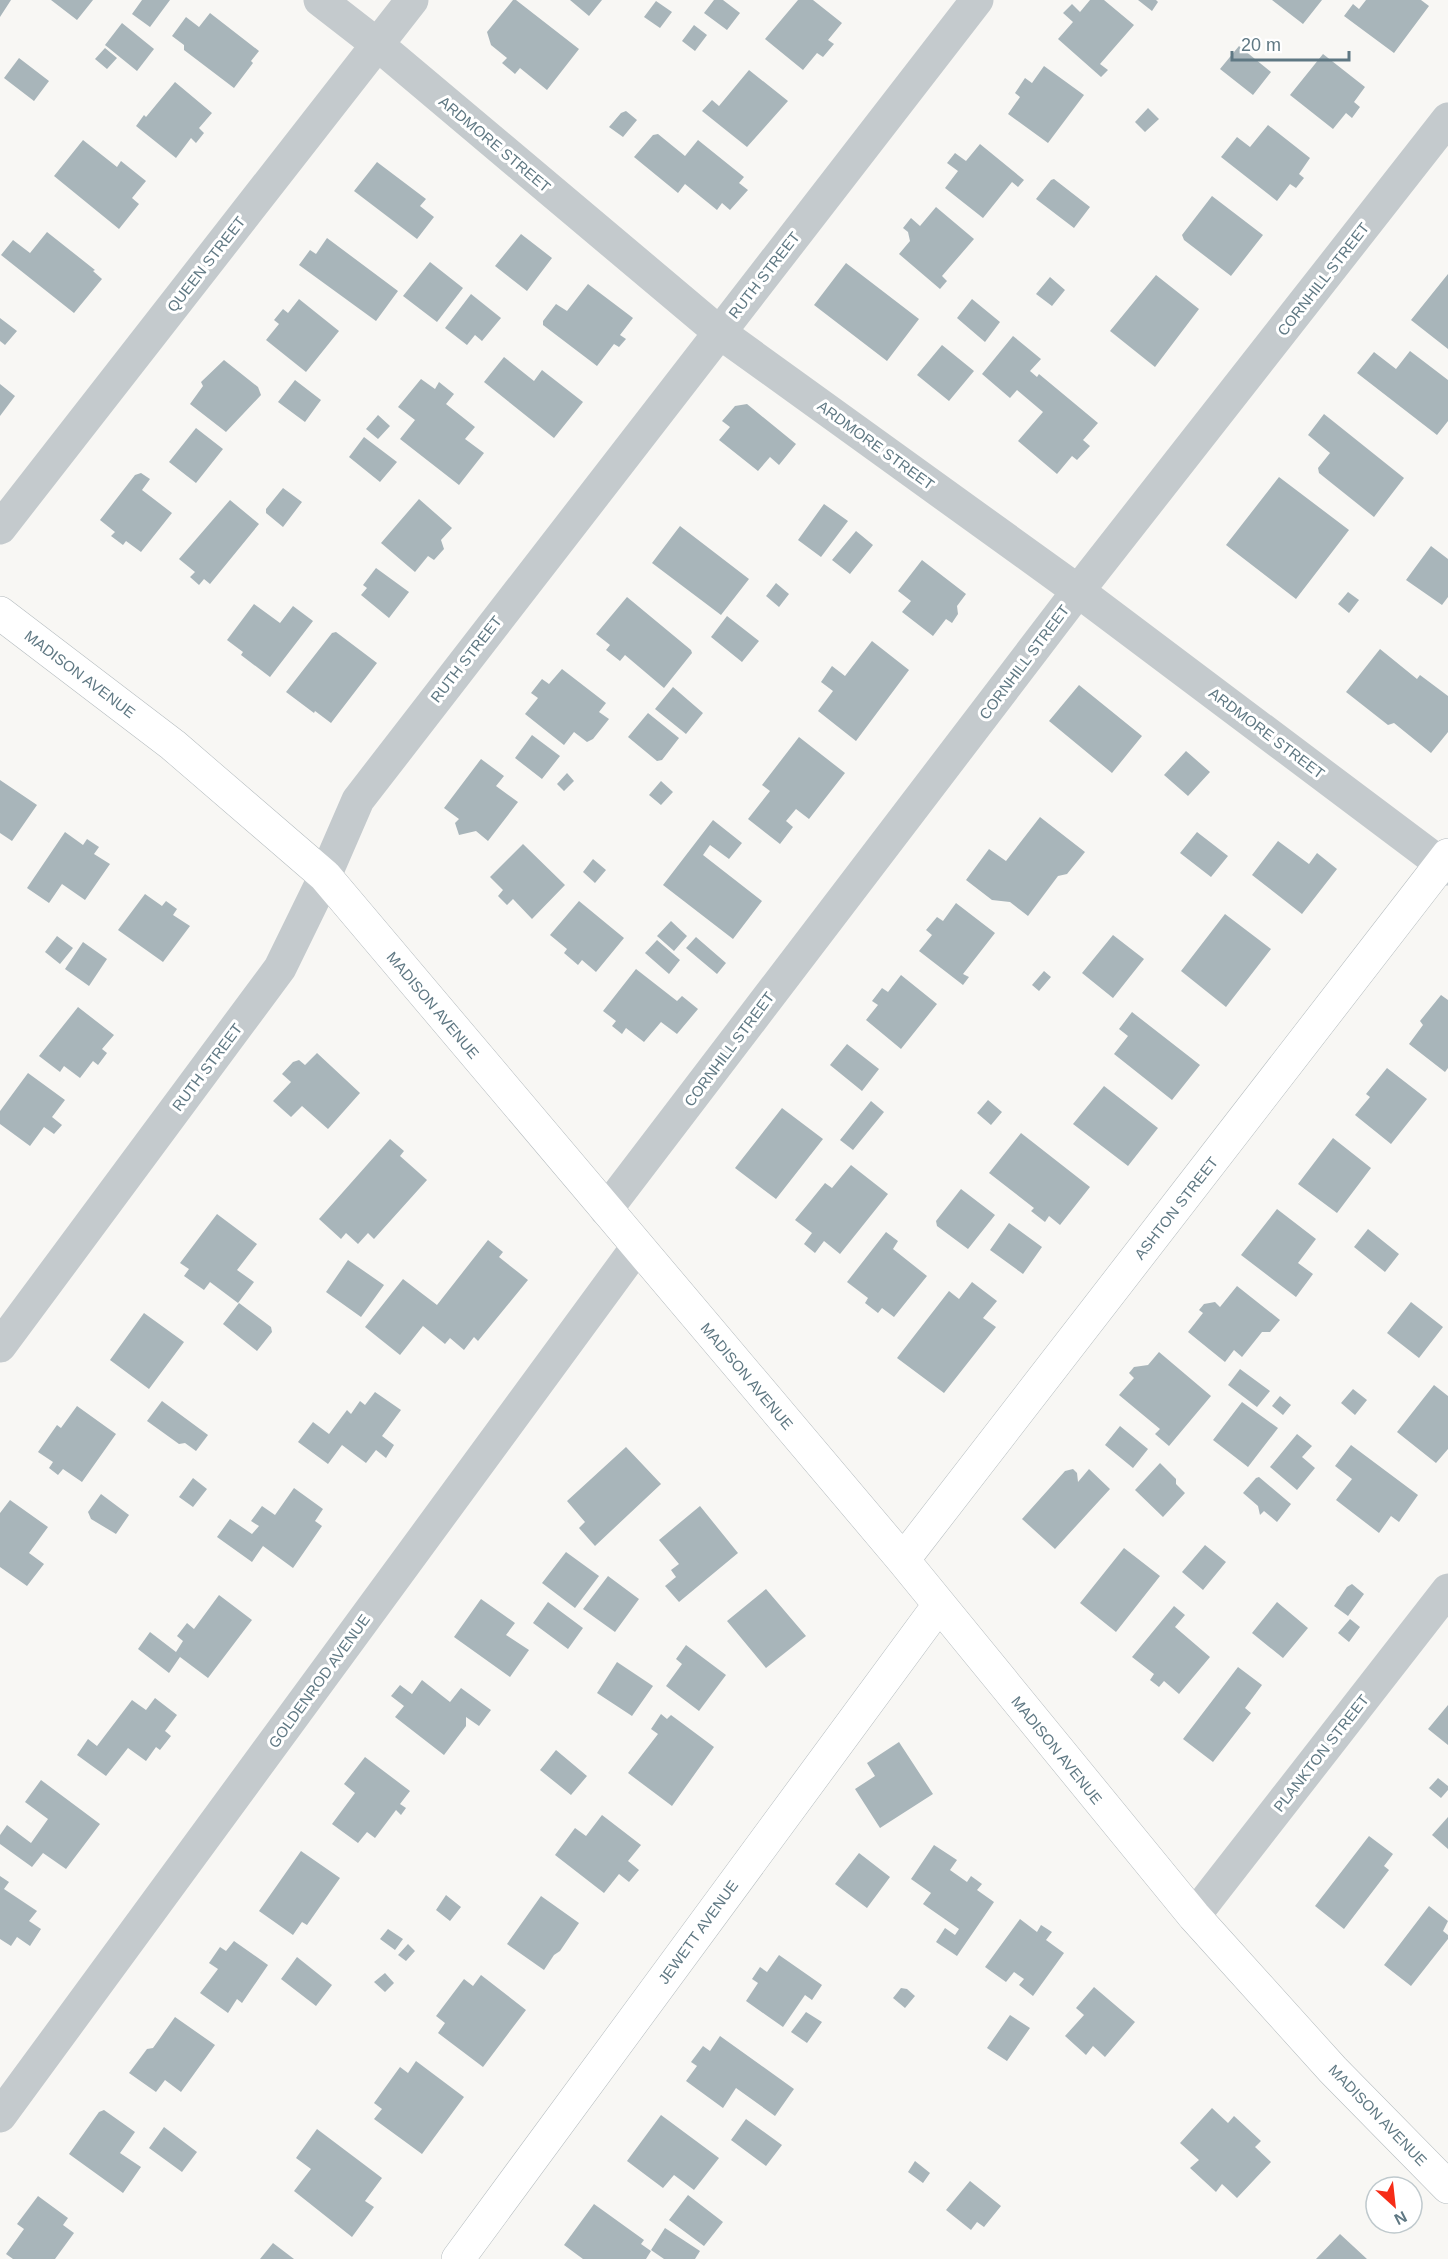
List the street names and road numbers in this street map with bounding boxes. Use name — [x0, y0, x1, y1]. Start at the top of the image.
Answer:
street label: ARDMORE STREET — [436, 92, 554, 196]
street label: QUEEN STREET — [163, 213, 249, 315]
street label: CORNHILL STREET — [1274, 219, 1372, 339]
street label: RUTH STREET — [725, 228, 803, 322]
street label: ARDMORE STREET — [814, 397, 938, 493]
street label: CORNHILL STREET — [975, 602, 1073, 722]
street label: RUTH STREET — [427, 612, 505, 706]
street label: MADISON AVENUE — [21, 627, 139, 721]
street label: ARDMORE STREET — [1206, 684, 1328, 782]
street label: MADISON AVENUE — [383, 948, 483, 1062]
street label: CORNHILL STREET — [680, 989, 778, 1109]
street label: RUTH STREET — [169, 1020, 245, 1114]
street label: ASHTON STREET — [1131, 1153, 1221, 1263]
street label: MADISON AVENUE — [697, 1319, 797, 1433]
street label: GOLDENROD AVENUE — [265, 1611, 373, 1751]
street label: PLANKTON STREET — [1270, 1691, 1372, 1815]
street label: MADISON AVENUE — [1008, 1693, 1106, 1807]
street label: JEWETT AVENUE — [655, 1877, 741, 1987]
street label: MADISON AVENUE — [1325, 2061, 1431, 2169]

